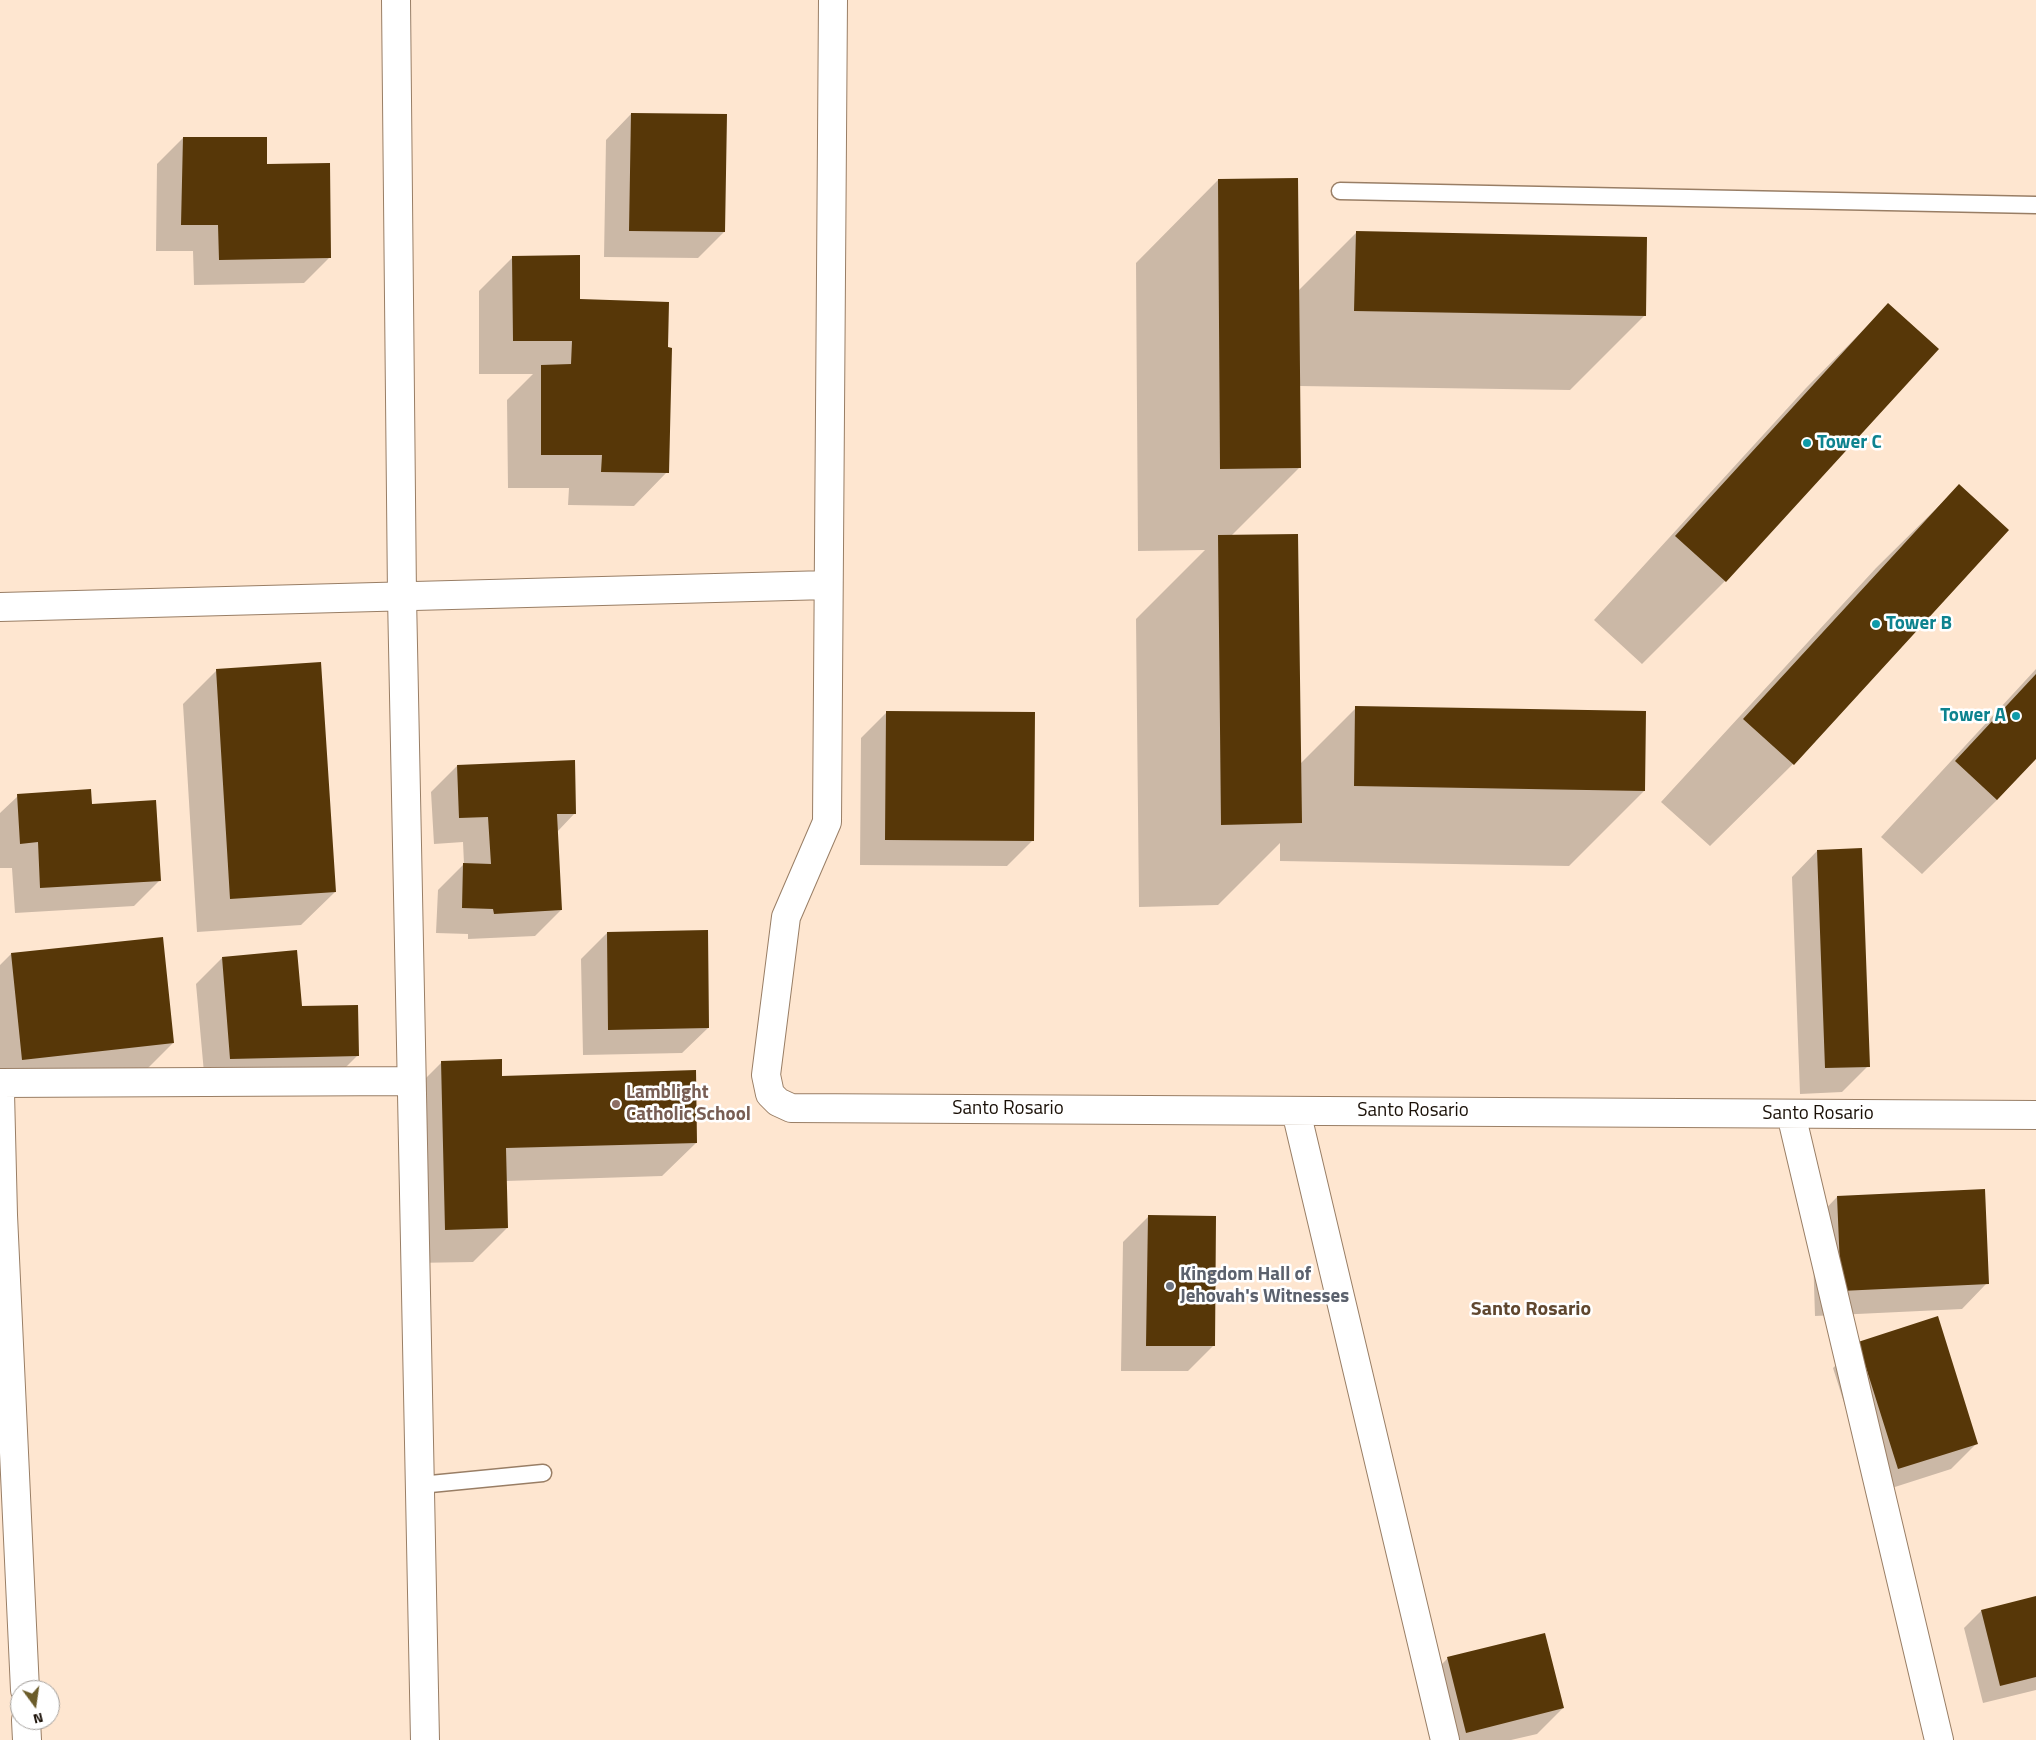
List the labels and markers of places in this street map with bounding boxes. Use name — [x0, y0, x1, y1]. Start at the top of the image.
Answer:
place label: Tower C — [1817, 432, 1882, 454]
marker: Tower C — [1801, 437, 1813, 449]
place label: Tower B — [1886, 613, 1952, 635]
marker: Tower B — [1870, 618, 1882, 630]
place label: Tower A — [1940, 705, 2006, 727]
marker: Tower A — [2010, 710, 2022, 722]
place label: Lamblight Catholic School — [626, 1082, 751, 1126]
marker: Lamblight Catholic School — [610, 1098, 622, 1110]
place label: Kingdom Hall of Jehovah's Witnesses — [1180, 1264, 1349, 1308]
marker: Kingdom Hall of Jehovah's Witnesses — [1164, 1280, 1176, 1292]

